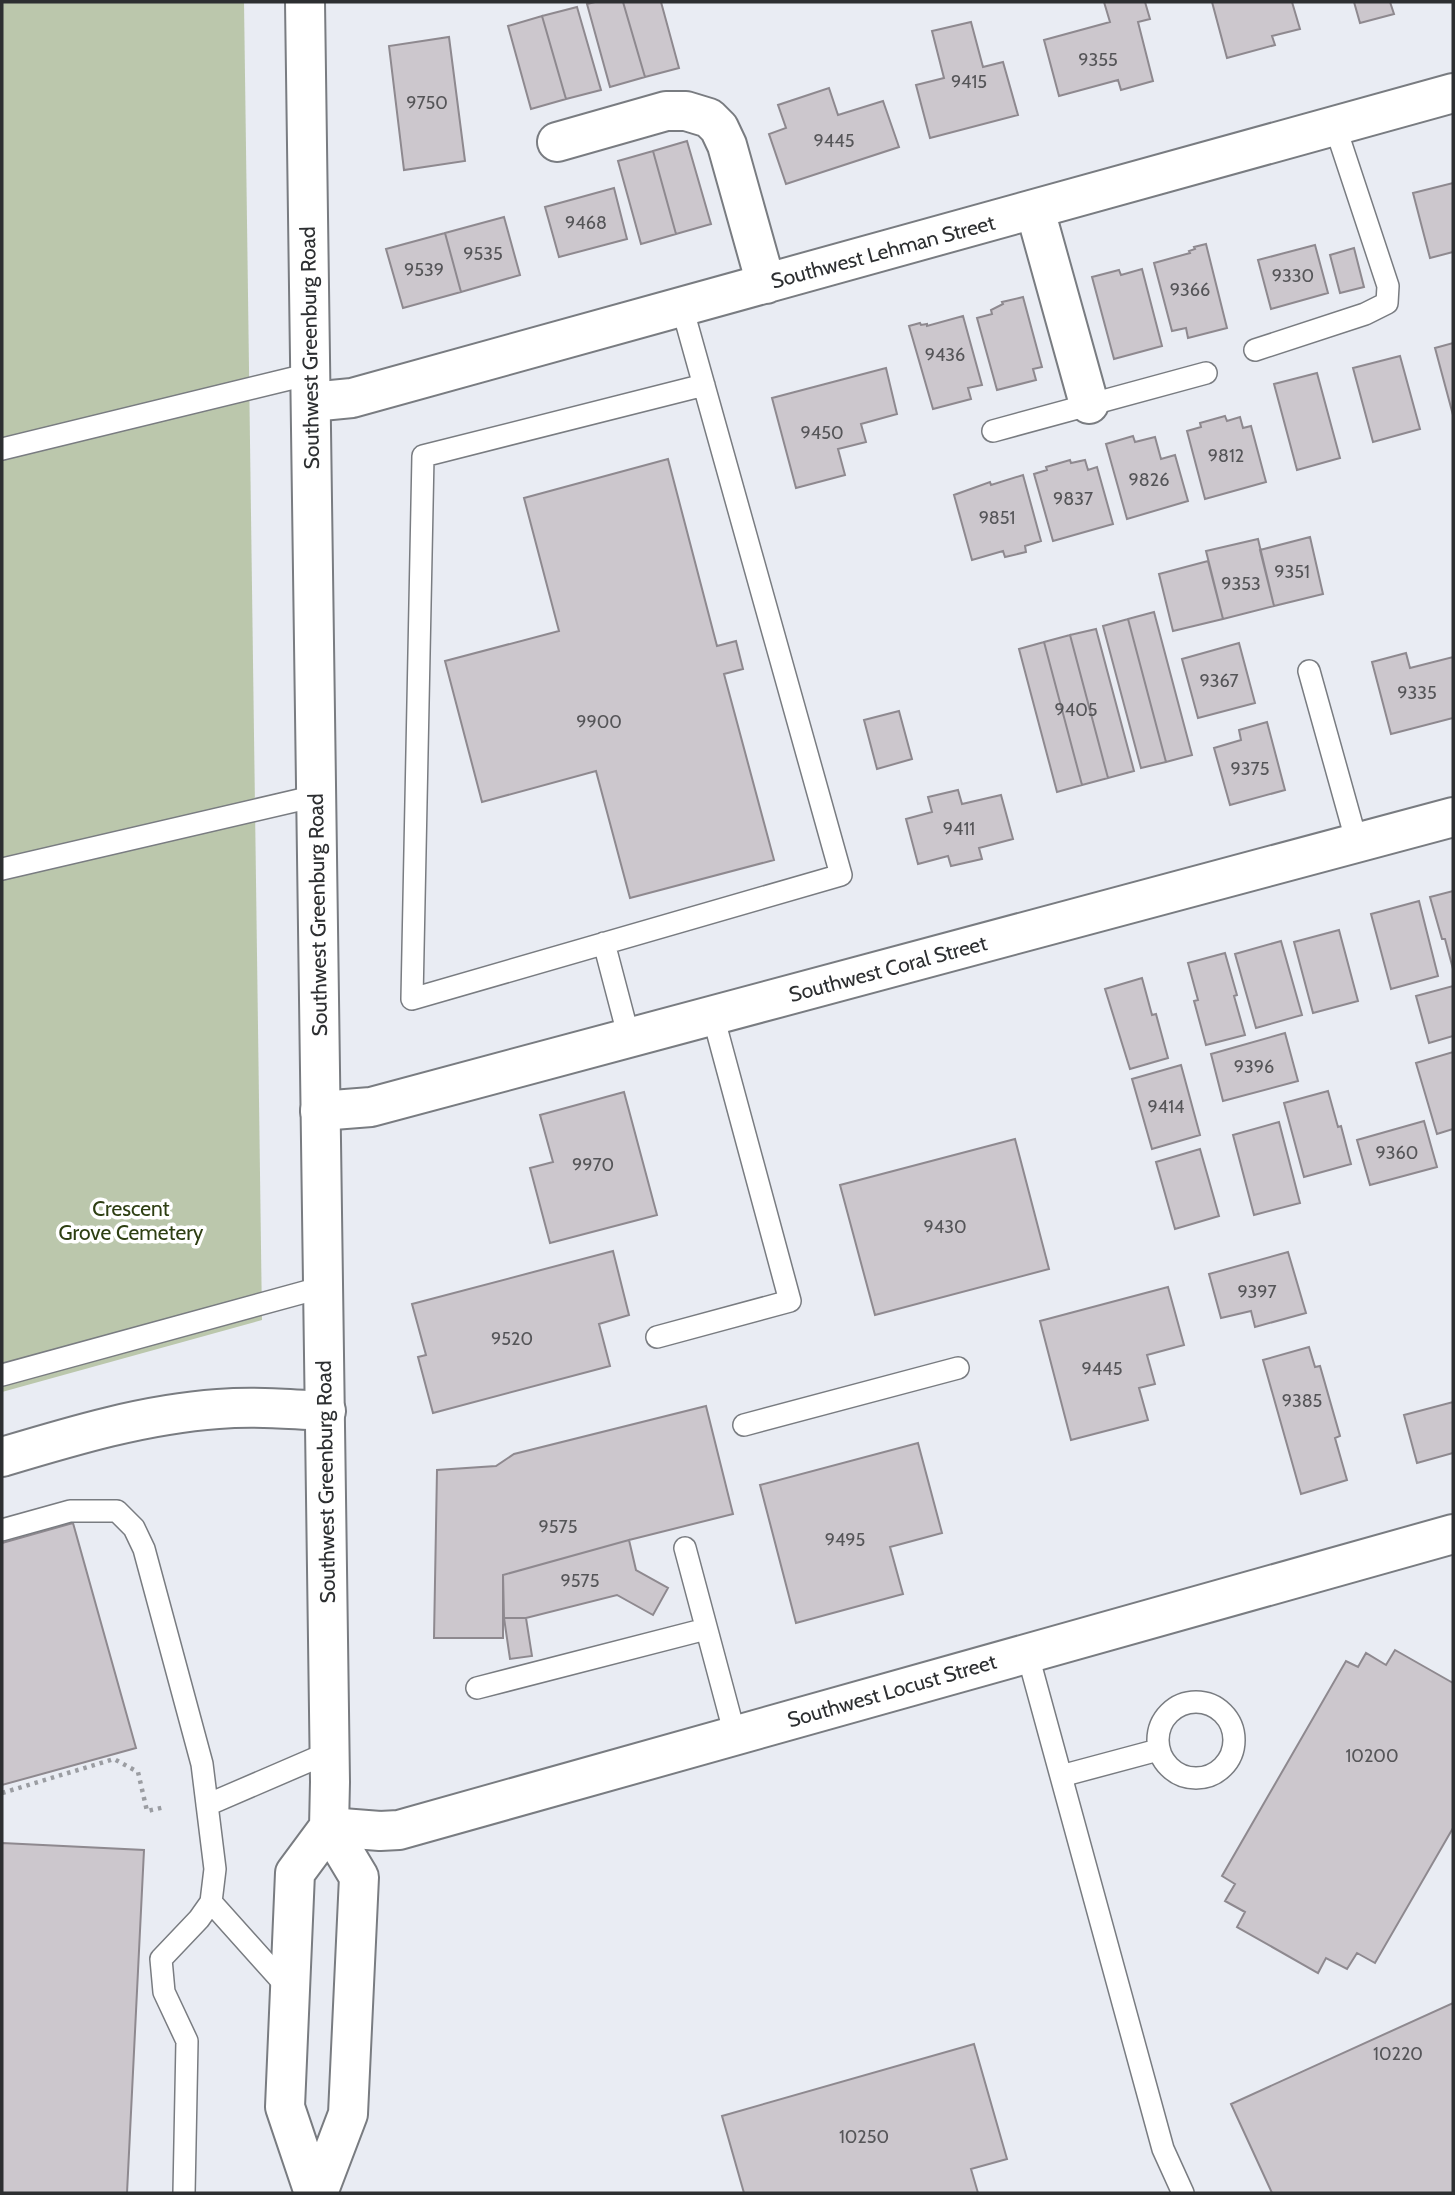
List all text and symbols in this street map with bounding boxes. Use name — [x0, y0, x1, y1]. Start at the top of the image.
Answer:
house number: 9355 — [1078, 49, 1118, 71]
house number: 9415 — [951, 71, 987, 93]
house number: 9750 — [406, 92, 448, 114]
house number: 9445 — [814, 130, 854, 152]
street label: Southwest Lehman Street — [768, 210, 998, 293]
house number: 9468 — [565, 212, 607, 234]
street label: Southwest Greenburg Road — [295, 226, 324, 470]
house number: 9535 — [463, 243, 503, 265]
house number: 9539 — [404, 259, 444, 281]
house number: 9330 — [1272, 265, 1314, 287]
house number: 9366 — [1170, 279, 1210, 301]
house number: 9436 — [925, 344, 965, 366]
house number: 9450 — [801, 422, 843, 444]
house number: 9812 — [1208, 445, 1244, 467]
house number: 9826 — [1129, 469, 1169, 491]
house number: 9837 — [1053, 488, 1093, 510]
house number: 9851 — [979, 507, 1015, 529]
house number: 9351 — [1274, 561, 1310, 583]
house number: 9353 — [1221, 573, 1261, 595]
house number: 9367 — [1199, 670, 1239, 692]
house number: 9335 — [1397, 682, 1437, 704]
house number: 9405 — [1055, 699, 1097, 721]
house number: 9900 — [576, 711, 622, 733]
house number: 9375 — [1231, 758, 1269, 780]
street label: Southwest Greenburg Road — [303, 793, 332, 1037]
house number: 9411 — [943, 818, 975, 840]
street label: Southwest Coral Street — [786, 930, 990, 1007]
house number: 9396 — [1234, 1056, 1274, 1078]
house number: 9414 — [1148, 1096, 1184, 1118]
house number: 9360 — [1376, 1142, 1418, 1164]
house number: 9970 — [572, 1154, 614, 1176]
park label: Crescent Grove Cemetery — [59, 1196, 204, 1245]
house number: 9430 — [924, 1216, 966, 1238]
house number: 9397 — [1237, 1281, 1277, 1303]
house number: 9520 — [491, 1328, 533, 1350]
house number: 9445 — [1082, 1358, 1122, 1380]
street label: Southwest Greenburg Road — [311, 1360, 340, 1604]
house number: 9385 — [1282, 1390, 1322, 1412]
house number: 9575 — [539, 1516, 577, 1538]
house number: 9495 — [825, 1529, 865, 1551]
house number: 9575 — [561, 1570, 599, 1592]
street label: Southwest Locust Street — [784, 1649, 999, 1732]
house number: 10200 — [1346, 1745, 1399, 1767]
house number: 10220 — [1373, 2043, 1423, 2065]
house number: 10250 — [839, 2126, 889, 2148]

